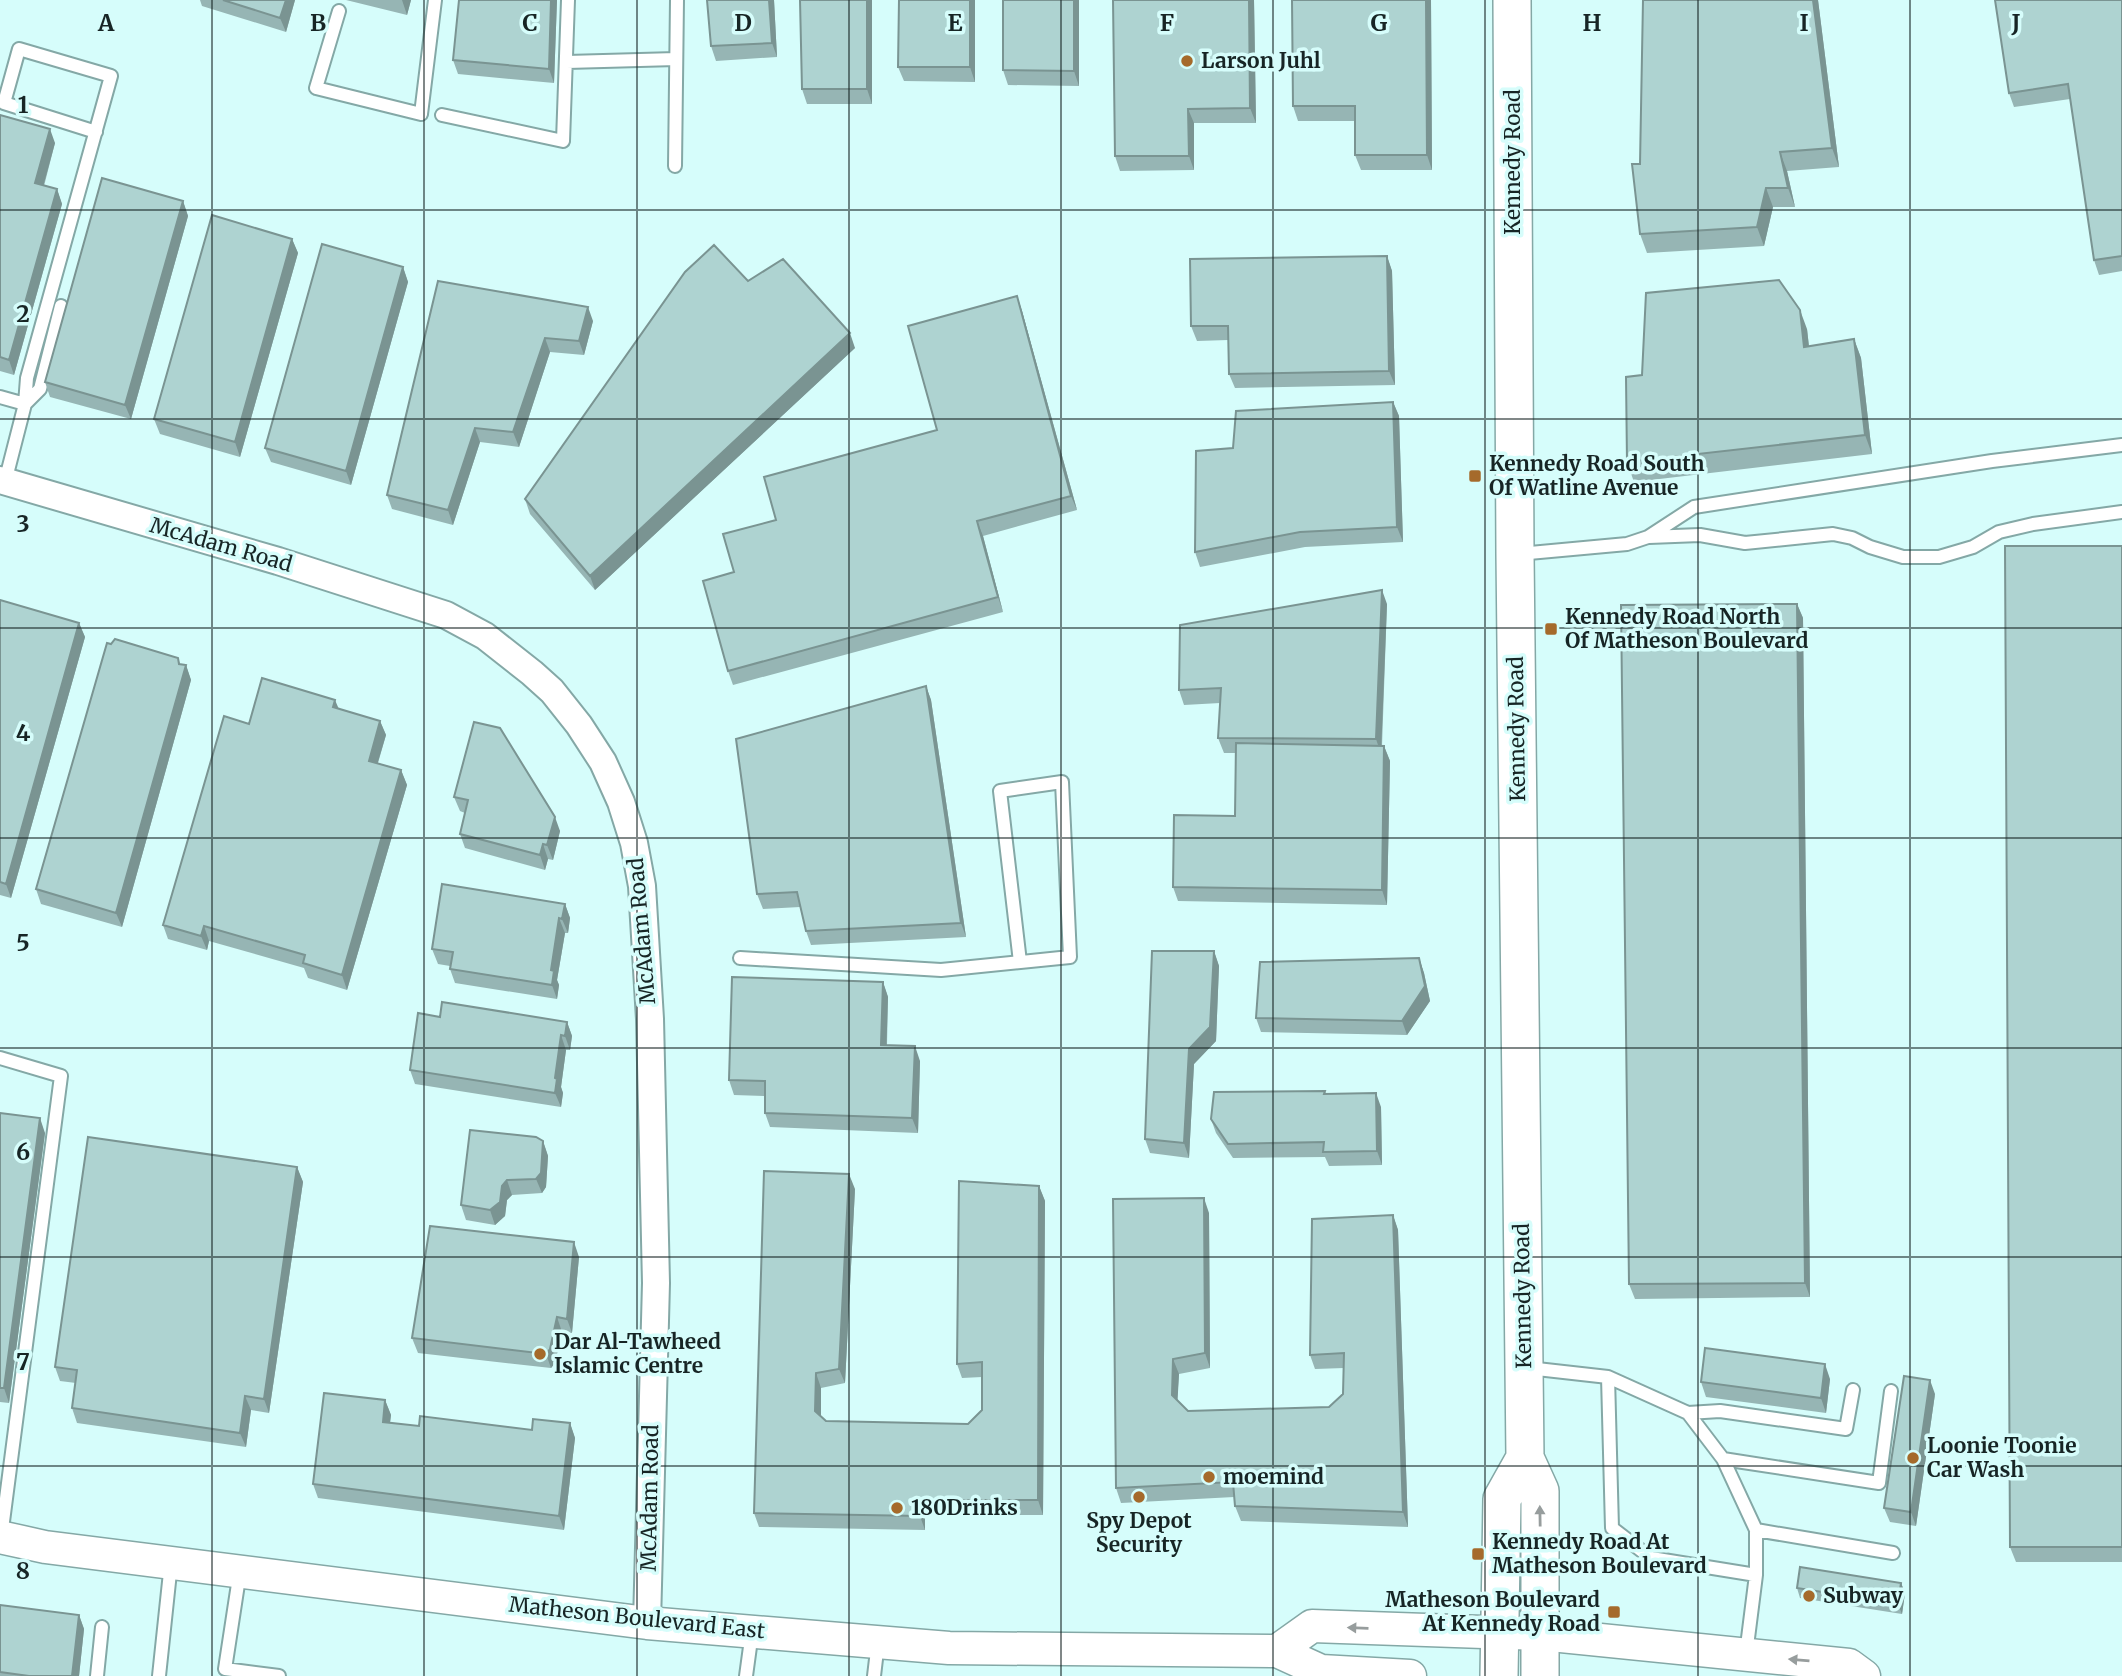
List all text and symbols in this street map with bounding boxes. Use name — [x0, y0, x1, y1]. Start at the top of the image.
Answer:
text: A — [97, 8, 115, 37]
text: B — [310, 8, 326, 37]
text: C — [522, 8, 538, 37]
text: D — [734, 8, 752, 37]
text: E — [947, 8, 963, 37]
text: F — [1160, 8, 1174, 37]
text: G — [1371, 8, 1388, 37]
text: H — [1583, 8, 1602, 37]
text: I — [1799, 8, 1809, 37]
text: J — [2010, 8, 2021, 37]
place label: Larson Juhl — [1201, 47, 1321, 74]
marker: Larson Juhl — [1179, 53, 1195, 69]
street label: Kennedy Road — [1499, 89, 1526, 235]
text: 1 — [18, 90, 29, 119]
text: 2 — [16, 299, 30, 328]
place label: Kennedy Road South Of Watline Avenue — [1489, 450, 1704, 501]
marker: Kennedy Road South Of Watline Avenue — [1467, 468, 1483, 484]
text: 3 — [16, 509, 30, 538]
street label: McAdam Road — [147, 511, 296, 578]
place label: Kennedy Road North Of Matheson Boulevard — [1565, 603, 1808, 654]
marker: Kennedy Road North Of Matheson Boulevard — [1543, 621, 1559, 637]
street label: Kennedy Road — [1502, 656, 1531, 802]
text: 4 — [16, 718, 31, 747]
street label: McAdam Road — [622, 856, 661, 1005]
text: 5 — [16, 928, 30, 957]
text: 6 — [16, 1137, 30, 1166]
street label: Kennedy Road — [1508, 1223, 1537, 1369]
place label: Dar Al-Tawheed Islamic Centre — [554, 1328, 721, 1379]
marker: Dar Al-Tawheed Islamic Centre — [532, 1346, 548, 1362]
text: 7 — [16, 1347, 30, 1376]
street label: McAdam Road — [635, 1424, 664, 1572]
place label: Loonie Toonie Car Wash — [1927, 1432, 2077, 1483]
marker: Loonie Toonie Car Wash — [1905, 1450, 1921, 1466]
place label: moemind — [1223, 1463, 1324, 1490]
marker: moemind — [1201, 1469, 1217, 1485]
marker: Spy Depot Security — [1131, 1489, 1147, 1505]
place label: 180Drinks — [911, 1494, 1018, 1521]
marker: 180Drinks — [889, 1500, 905, 1516]
one-way arrow — [1534, 1505, 1546, 1527]
place label: Spy Depot Security — [1086, 1507, 1192, 1558]
place label: Kennedy Road At Matheson Boulevard — [1492, 1528, 1707, 1579]
marker: Kennedy Road At Matheson Boulevard — [1470, 1546, 1486, 1562]
text: 8 — [16, 1556, 30, 1585]
place label: Subway — [1823, 1582, 1904, 1609]
place label: Matheson Boulevard At Kennedy Road — [1385, 1586, 1600, 1637]
marker: Subway — [1801, 1588, 1817, 1604]
street label: Matheson Boulevard East — [508, 1591, 766, 1644]
marker: Matheson Boulevard At Kennedy Road — [1606, 1604, 1622, 1620]
one-way arrow — [1347, 1622, 1369, 1633]
one-way arrow — [1788, 1654, 1810, 1665]

